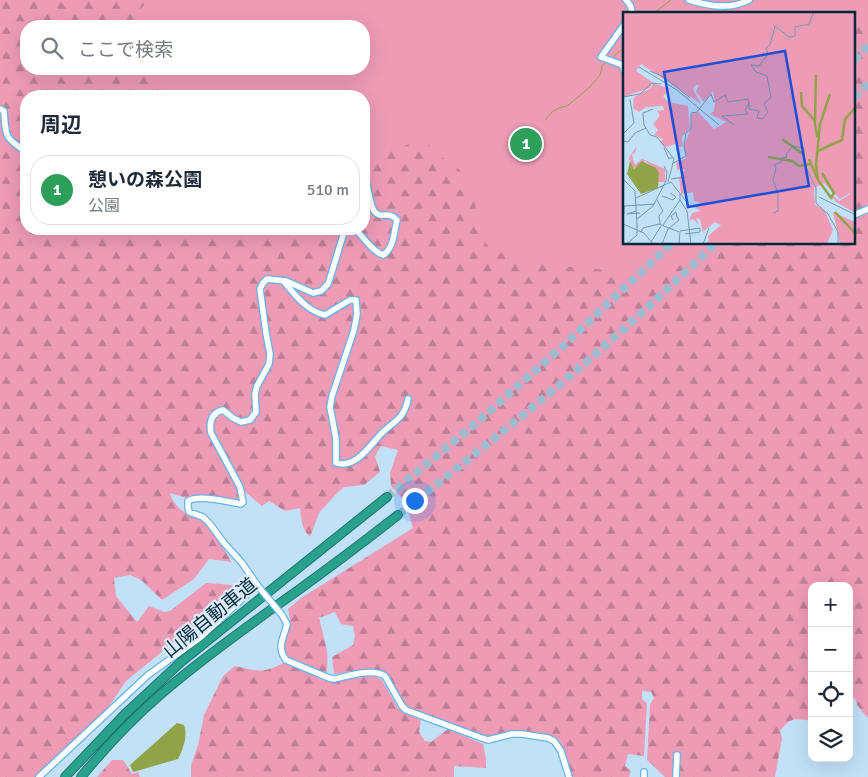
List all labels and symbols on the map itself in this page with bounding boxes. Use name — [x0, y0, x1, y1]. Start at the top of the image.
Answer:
inset map — [623, 12, 856, 245]
pin: 1 — [510, 125, 542, 163]
your location — [402, 488, 428, 514]
street label: 山陽自動車道 — [158, 573, 262, 663]

